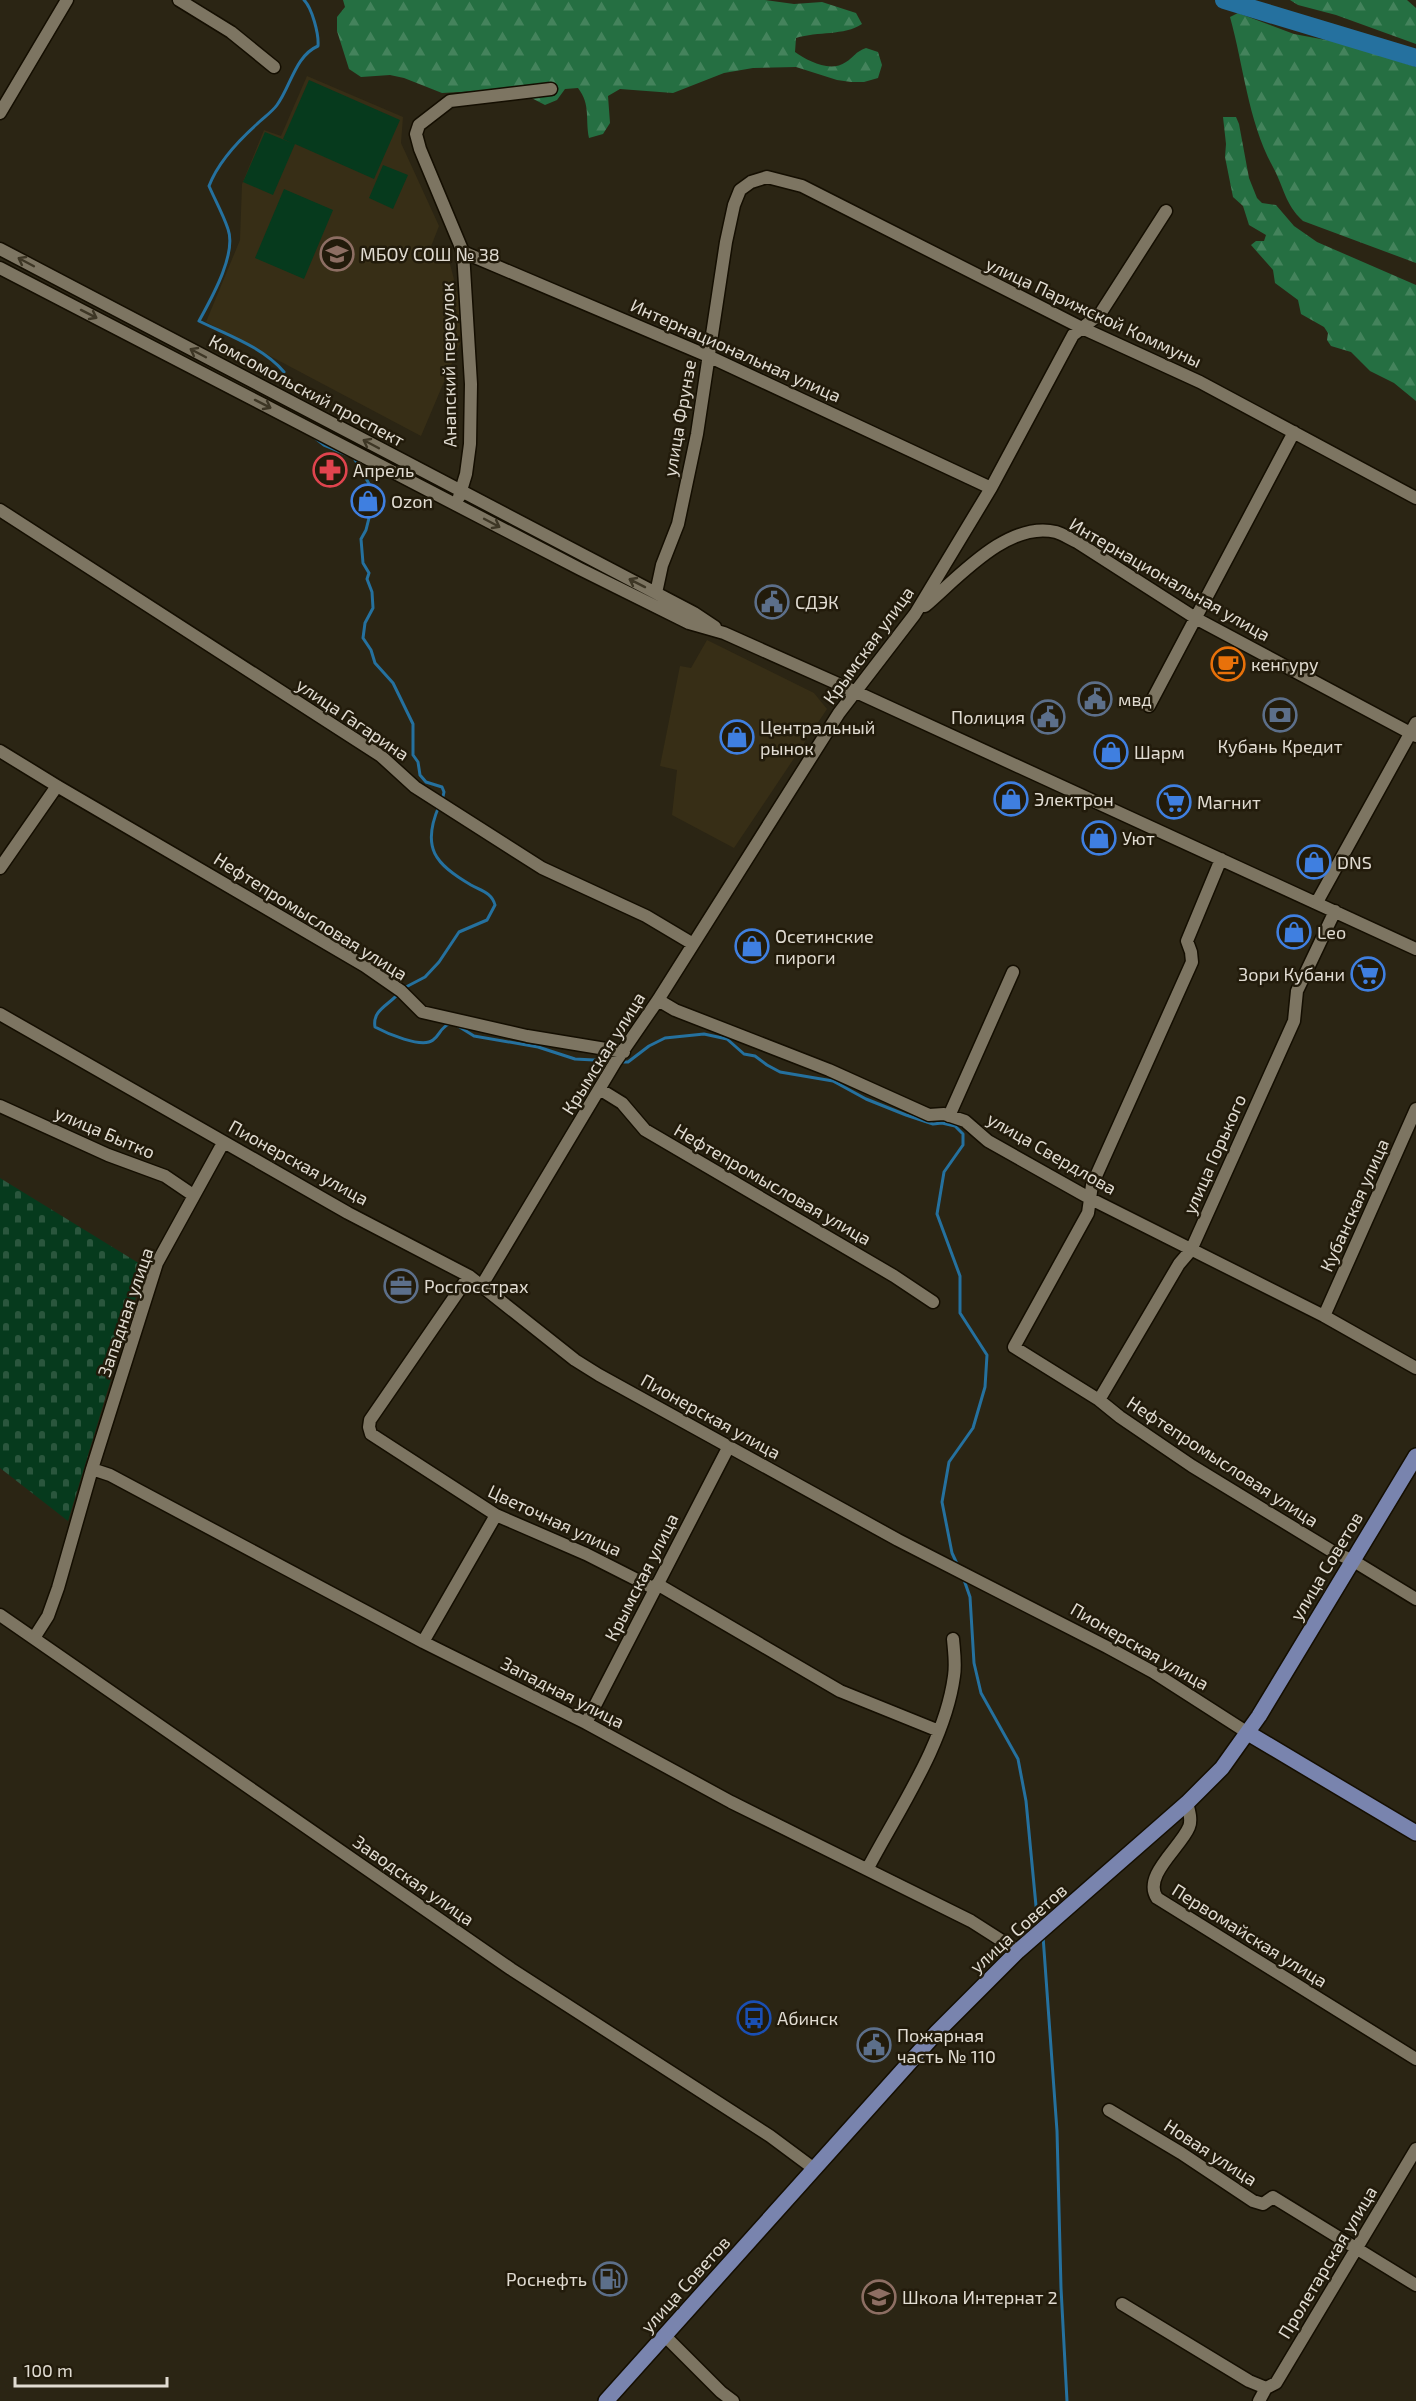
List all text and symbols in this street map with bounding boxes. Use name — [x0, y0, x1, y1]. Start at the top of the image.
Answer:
school or university icon: МБОУ СОШ № 38 — [319, 236, 355, 272]
place label: МБОУ СОШ № 38 — [360, 243, 500, 265]
street label: улица Парижской Коммуны — [983, 252, 1205, 372]
one-way arrow — [17, 256, 35, 267]
street label: Анапский переулок — [436, 282, 460, 448]
street label: Интернациональная улица — [627, 294, 845, 406]
one-way arrow — [80, 309, 98, 321]
street label: Комсомольский проспект — [205, 329, 409, 451]
one-way arrow — [190, 347, 207, 359]
street label: улица Фрунзе — [658, 358, 700, 478]
one-way arrow — [253, 399, 271, 410]
one-way arrow — [362, 438, 380, 449]
pharmacy icon: Апрель — [312, 452, 348, 488]
place label: Апрель — [353, 459, 414, 481]
shop icon: Ozon — [350, 483, 386, 519]
place label: Ozon — [391, 490, 433, 512]
street label: Интернациональная улица — [1066, 512, 1274, 646]
one-way arrow — [482, 517, 500, 529]
one-way arrow — [628, 577, 646, 588]
street label: Крымская улица — [818, 582, 918, 708]
public building icon: СДЭК — [754, 584, 790, 620]
place label: СДЭК — [795, 591, 839, 613]
cafe icon: кенгуру — [1210, 646, 1246, 682]
place label: кенгуру — [1251, 653, 1319, 675]
street label: улица Гагарина — [292, 673, 414, 765]
public building icon: мвд — [1077, 681, 1113, 717]
place label: мвд — [1118, 688, 1152, 710]
bank icon: Кубань Кредит — [1262, 697, 1298, 733]
public building icon: Полиция — [1030, 699, 1066, 735]
place label: Полиция — [951, 706, 1025, 728]
place label: Центральный рынок — [760, 716, 875, 759]
shop icon: Центральный рынок — [719, 719, 755, 755]
shop icon: Шарм — [1093, 734, 1129, 770]
place label: Кубань Кредит — [1218, 735, 1343, 757]
place label: Шарм — [1134, 741, 1185, 763]
shop icon: Электрон — [993, 781, 1029, 817]
supermarket icon: Магнит — [1156, 784, 1192, 820]
place label: Электрон — [1034, 788, 1114, 810]
place label: Магнит — [1197, 791, 1261, 813]
shop icon: Уют — [1081, 820, 1117, 856]
place label: Уют — [1122, 827, 1155, 849]
shop icon: DNS — [1296, 844, 1332, 880]
street label: Нефтепромысловая улица — [210, 847, 412, 985]
place label: DNS — [1337, 851, 1372, 873]
shop icon: Leo — [1276, 914, 1312, 950]
place label: Leo — [1317, 921, 1346, 943]
place label: Осетинские пироги — [775, 925, 874, 968]
shop icon: Осетинские пироги — [734, 928, 770, 964]
supermarket icon: Зори Кубани — [1350, 956, 1386, 992]
place label: Зори Кубани — [1238, 963, 1345, 985]
street label: Крымская улица — [557, 988, 649, 1118]
street label: улица Горького — [1178, 1091, 1250, 1217]
street label: улица Бытко — [52, 1101, 158, 1163]
street label: улица Свердлова — [983, 1107, 1121, 1199]
street label: Пионерская улица — [225, 1115, 373, 1209]
street label: Нефтепромысловая улица — [671, 1119, 875, 1249]
street label: Кубанская улица — [1315, 1135, 1393, 1275]
street label: Западная улица — [93, 1245, 157, 1379]
office icon: Росгосстрах — [383, 1268, 419, 1304]
place label: Росгосстрах — [424, 1275, 529, 1297]
street label: Пионерская улица — [637, 1369, 785, 1463]
street label: Нефтепромысловая улица — [1123, 1391, 1323, 1531]
street label: Цветочная улица — [485, 1479, 625, 1561]
street label: улица Советов — [1285, 1508, 1367, 1624]
street label: Крымская улица — [599, 1510, 683, 1644]
street label: Пионерская улица — [1067, 1597, 1213, 1695]
street label: Западная улица — [498, 1652, 628, 1732]
street label: Заводская улица — [349, 1830, 479, 1930]
street label: Первомайская улица — [1168, 1878, 1332, 1992]
street label: улица Советов — [965, 1879, 1071, 1977]
bus stop icon: Абинск — [736, 2000, 772, 2036]
place label: Абинск — [777, 2007, 838, 2029]
place label: Пожарная часть № 110 — [897, 2024, 996, 2067]
public building icon: Пожарная часть № 110 — [856, 2027, 892, 2063]
street label: Новая улица — [1160, 2114, 1262, 2190]
street label: Пролетарская улица — [1273, 2182, 1381, 2342]
street label: улица Советов — [636, 2231, 734, 2337]
fuel station icon: Роснефть — [592, 2261, 628, 2297]
place label: Роснефть — [506, 2268, 587, 2290]
school or university icon: Школа Интернат 2 — [861, 2279, 897, 2315]
place label: Школа Интернат 2 — [902, 2286, 1058, 2308]
scale bar — [15, 2350, 166, 2388]
text: 100 m — [24, 2359, 73, 2381]

